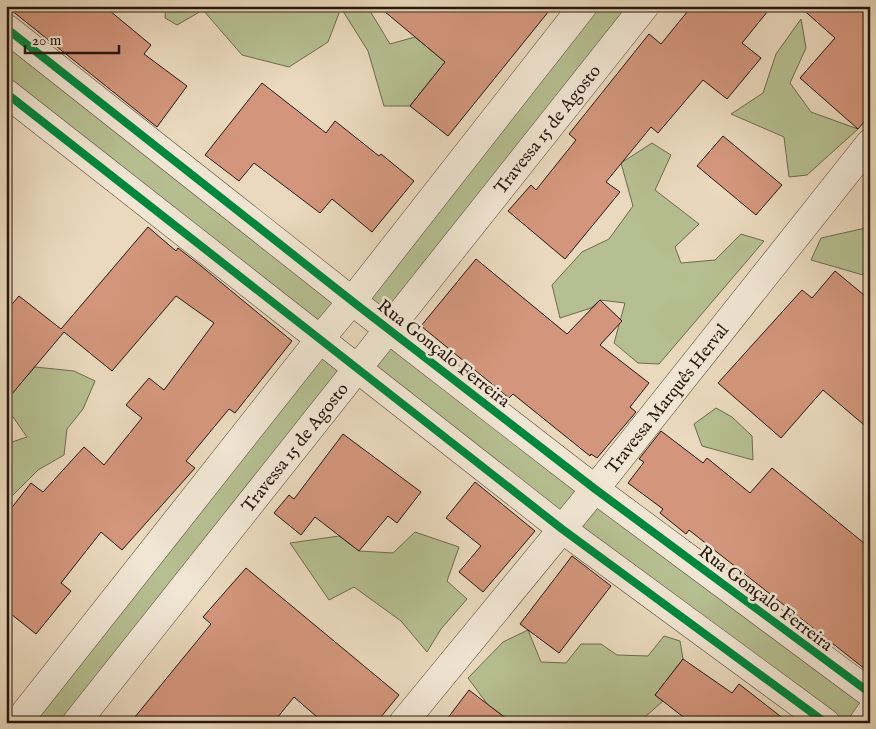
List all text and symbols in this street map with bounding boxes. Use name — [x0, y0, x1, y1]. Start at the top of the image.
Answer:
scale bar — [25, 22, 119, 54]
text: 20 m — [32, 31, 62, 50]
street label: Travessa 15 de Agosto — [490, 60, 607, 200]
street label: Rua Gonçalo Ferreira — [372, 295, 514, 413]
street label: Travessa Marquês Herval — [601, 320, 735, 479]
street label: Travessa 15 de Agosto — [237, 378, 355, 518]
street label: Rua Gonçalo Ferreira — [693, 541, 837, 657]

